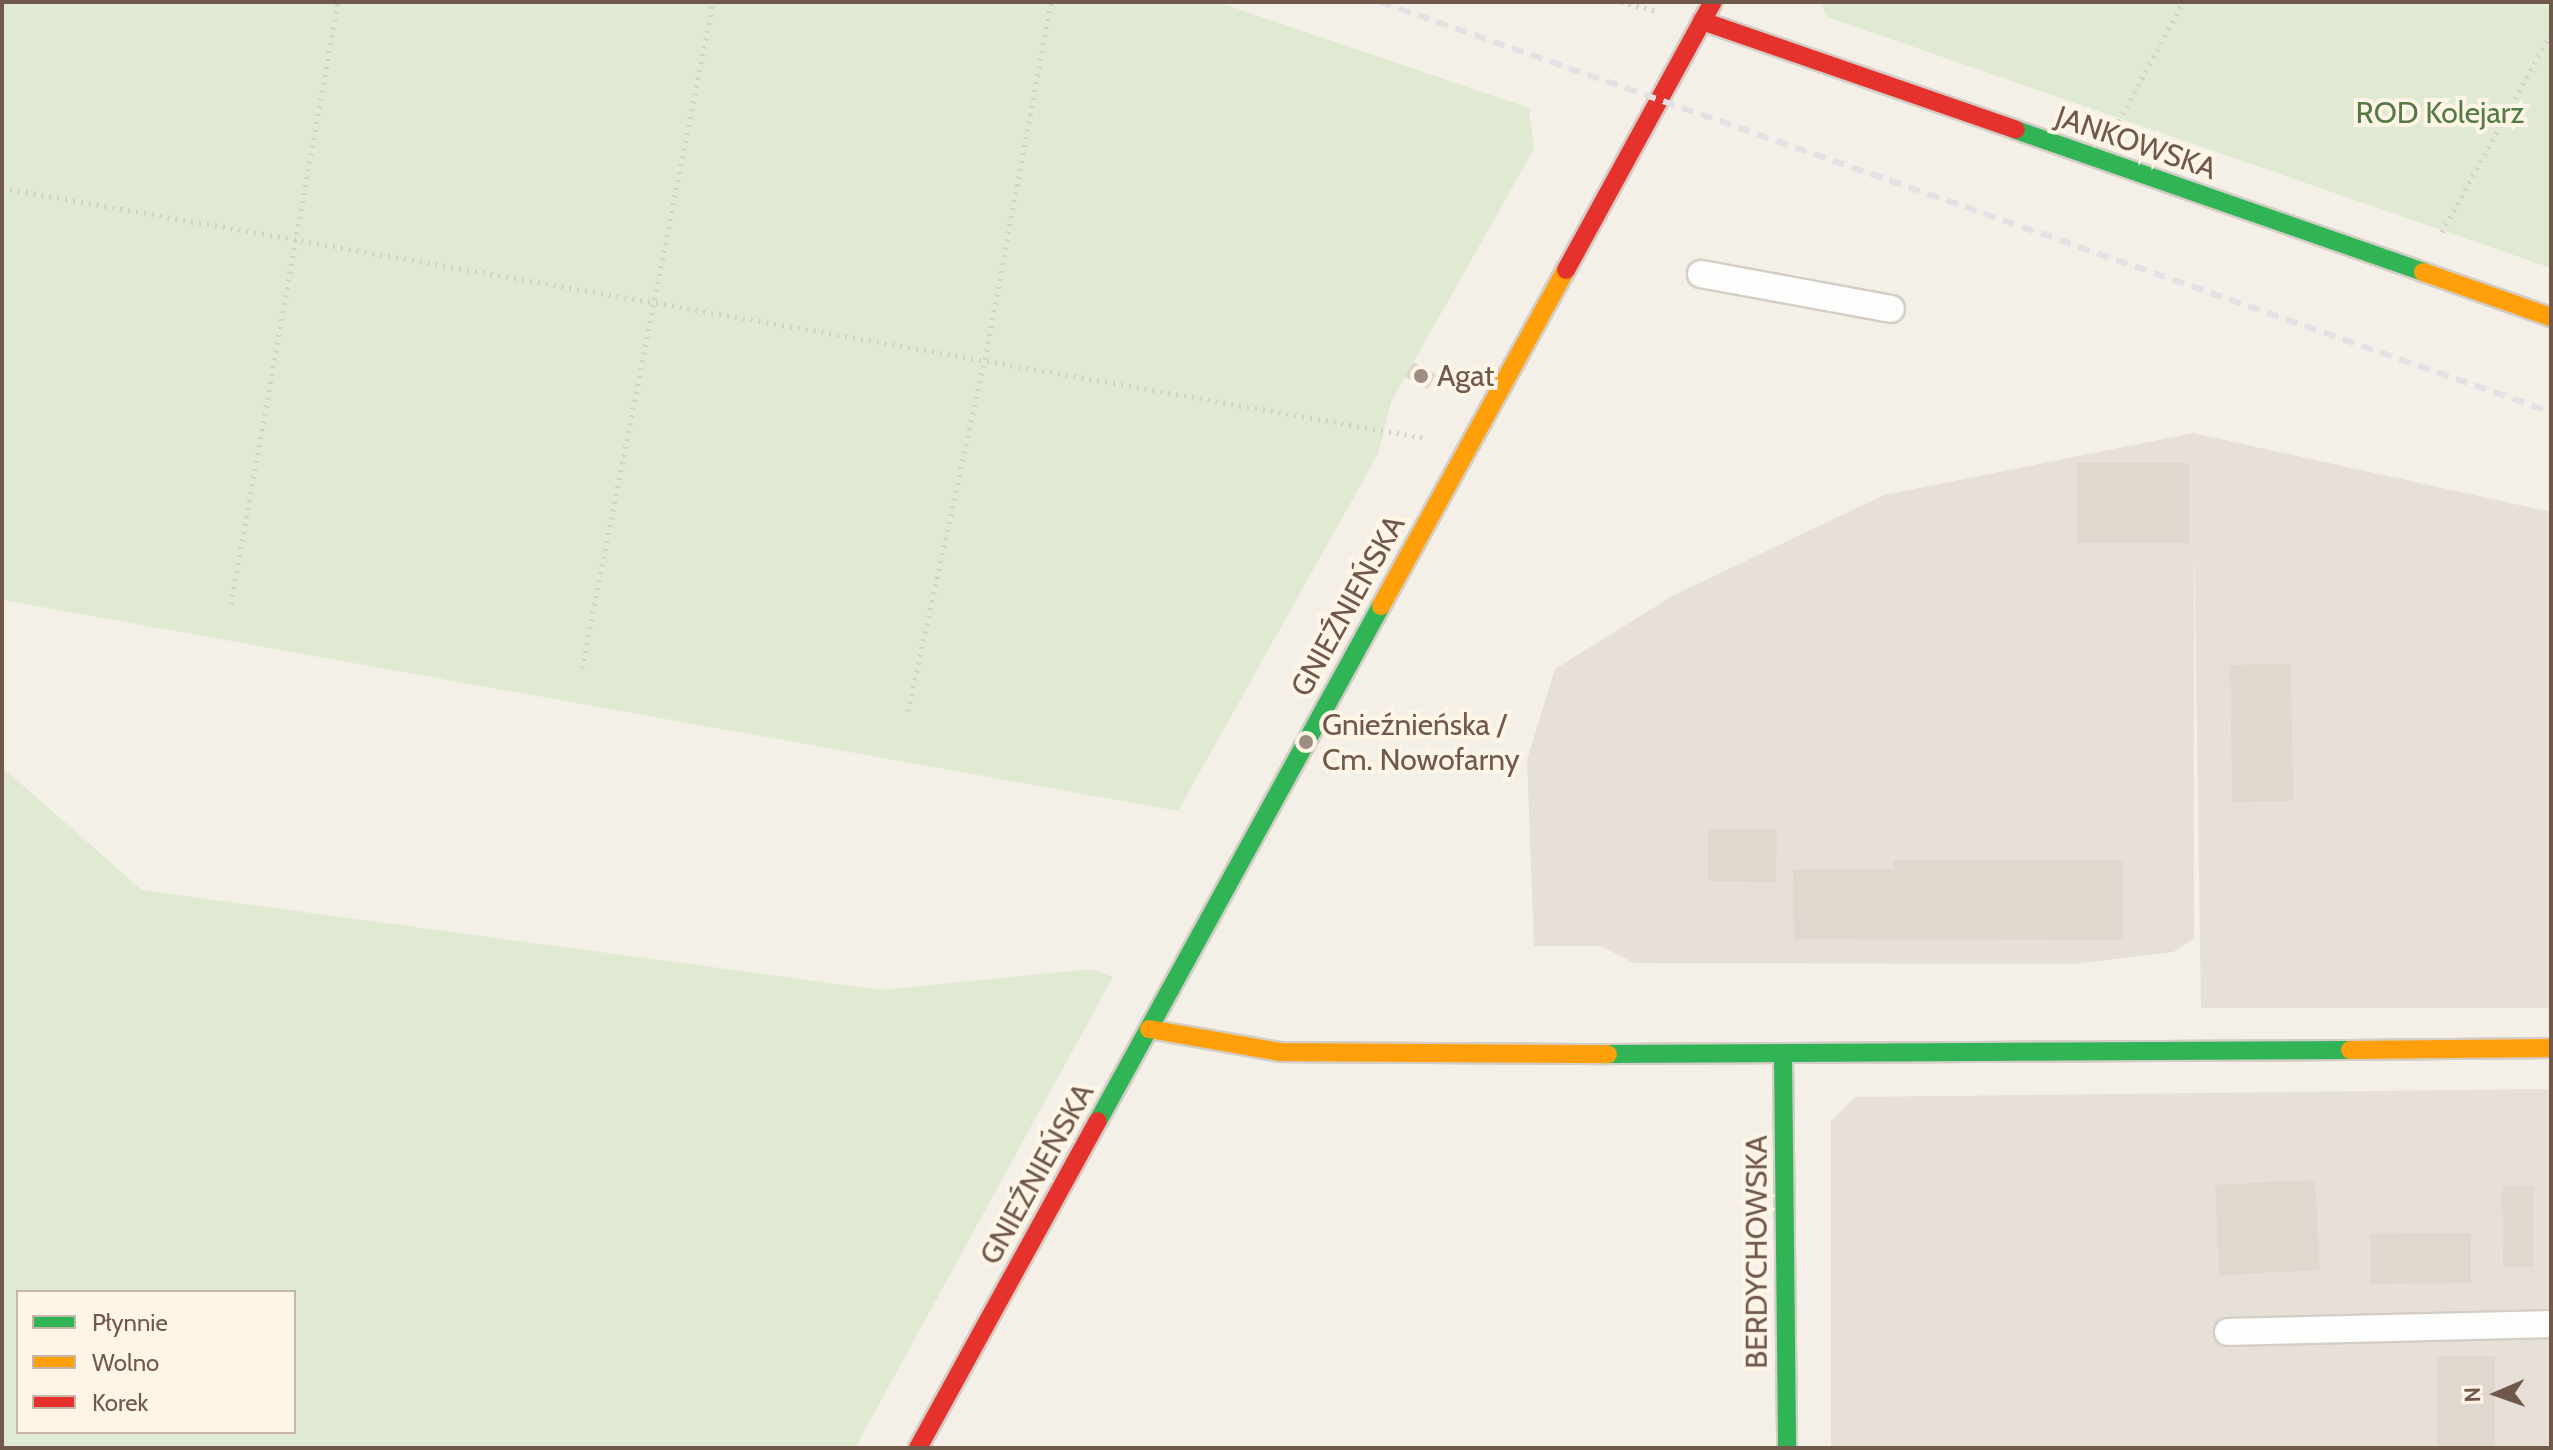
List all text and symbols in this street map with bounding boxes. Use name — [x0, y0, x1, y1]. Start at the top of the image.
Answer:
park label: ROD Kolejarz — [2356, 95, 2524, 131]
street label: JANKOWSKA — [2051, 99, 2221, 187]
place label: Agat — [1437, 358, 1494, 394]
marker: Agat — [1412, 367, 1430, 385]
street label: GNIEŹNIEŃSKA — [1283, 509, 1413, 703]
place label: Gnieźnieńska / Cm. Nowofarny — [1322, 707, 1520, 778]
marker: Gnieźnieńska / Cm. Nowofarny — [1297, 733, 1315, 751]
street label: GNIEŹNIEŃSKA — [972, 1077, 1102, 1271]
street label: BERDYCHOWSKA — [1739, 1135, 1775, 1369]
legend — [16, 1290, 296, 1434]
text: Płynnie — [92, 1308, 168, 1337]
text: Wolno — [92, 1348, 159, 1377]
north arrow — [2457, 1354, 2537, 1434]
text: N — [2459, 1387, 2486, 1403]
text: Korek — [92, 1388, 148, 1417]

